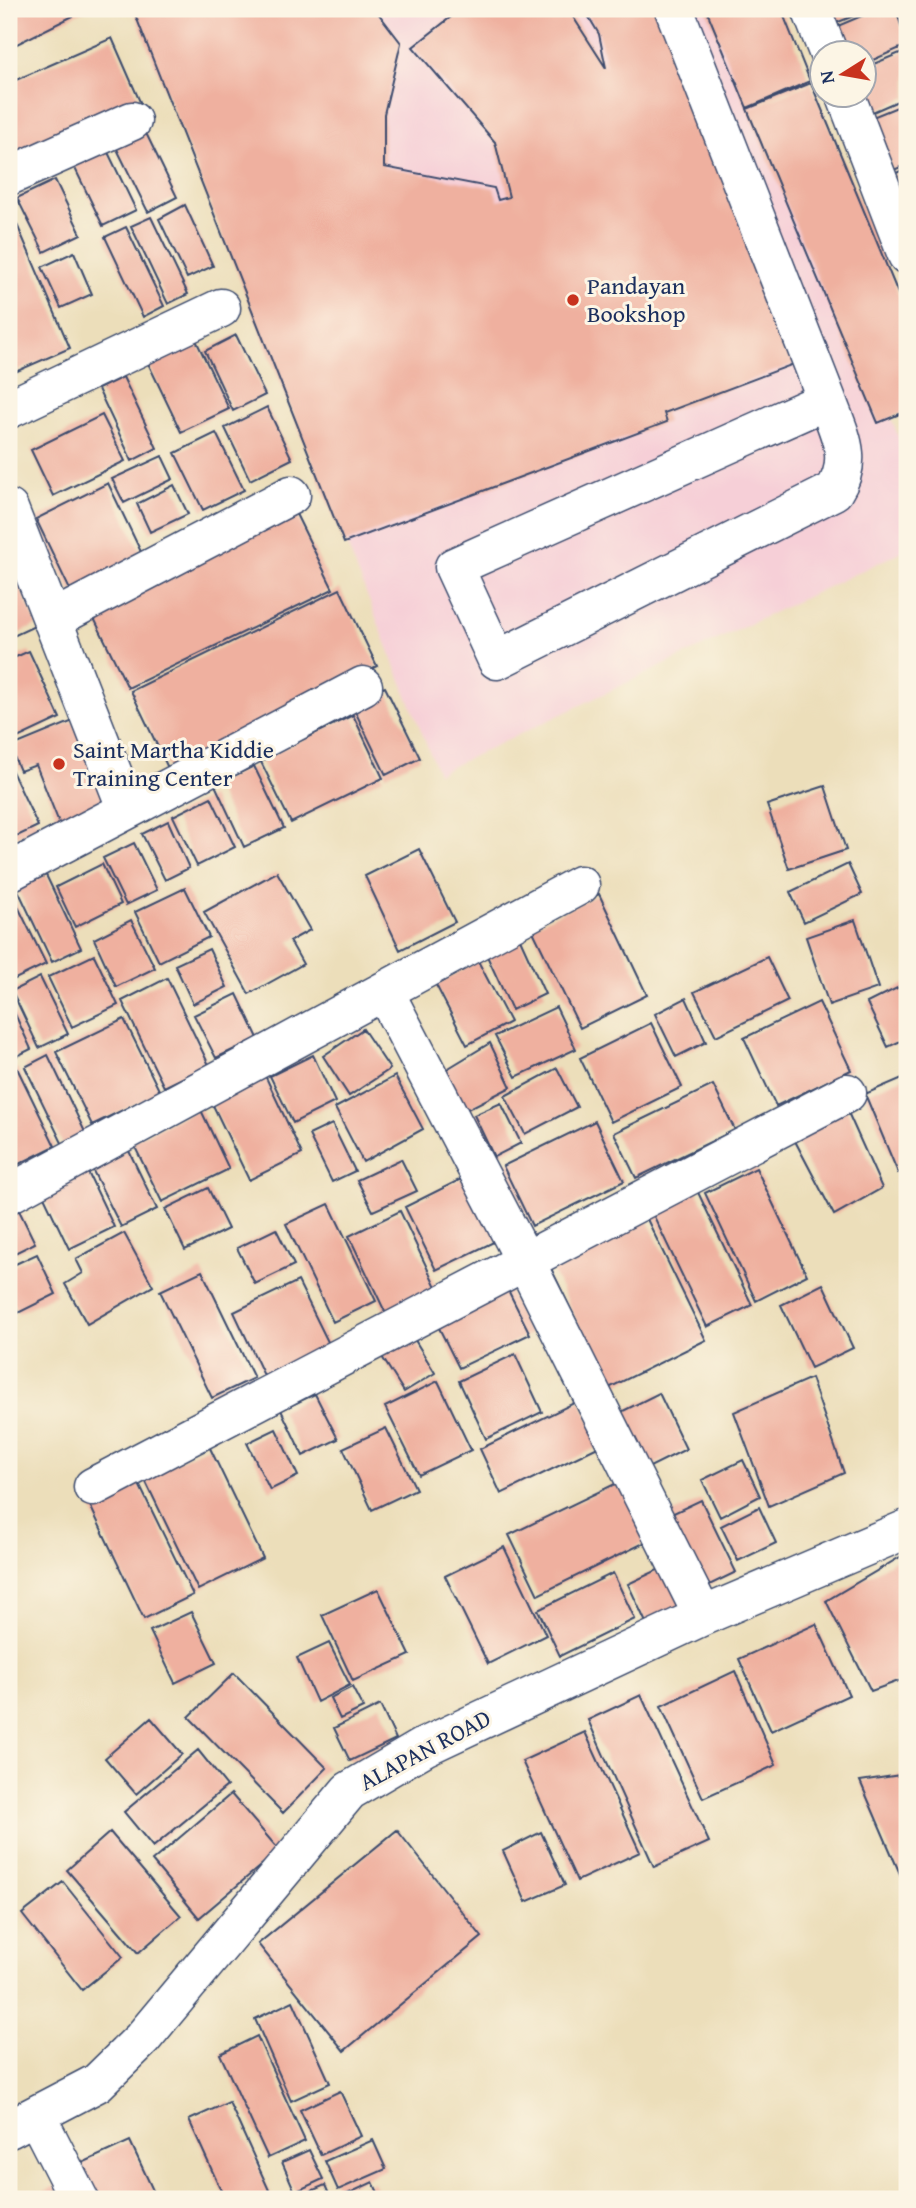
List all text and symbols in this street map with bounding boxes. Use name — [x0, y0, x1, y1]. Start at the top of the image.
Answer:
north arrow — [808, 38, 878, 108]
text: N — [811, 68, 841, 86]
place label: Pandayan Bookshop — [587, 268, 686, 331]
marker: Pandayan Bookshop — [565, 292, 581, 308]
place label: Saint Martha Kiddie Training Center — [73, 732, 274, 795]
marker: Saint Martha Kiddie Training Center — [51, 756, 67, 772]
street label: ALAPAN ROAD — [353, 1700, 497, 1799]

